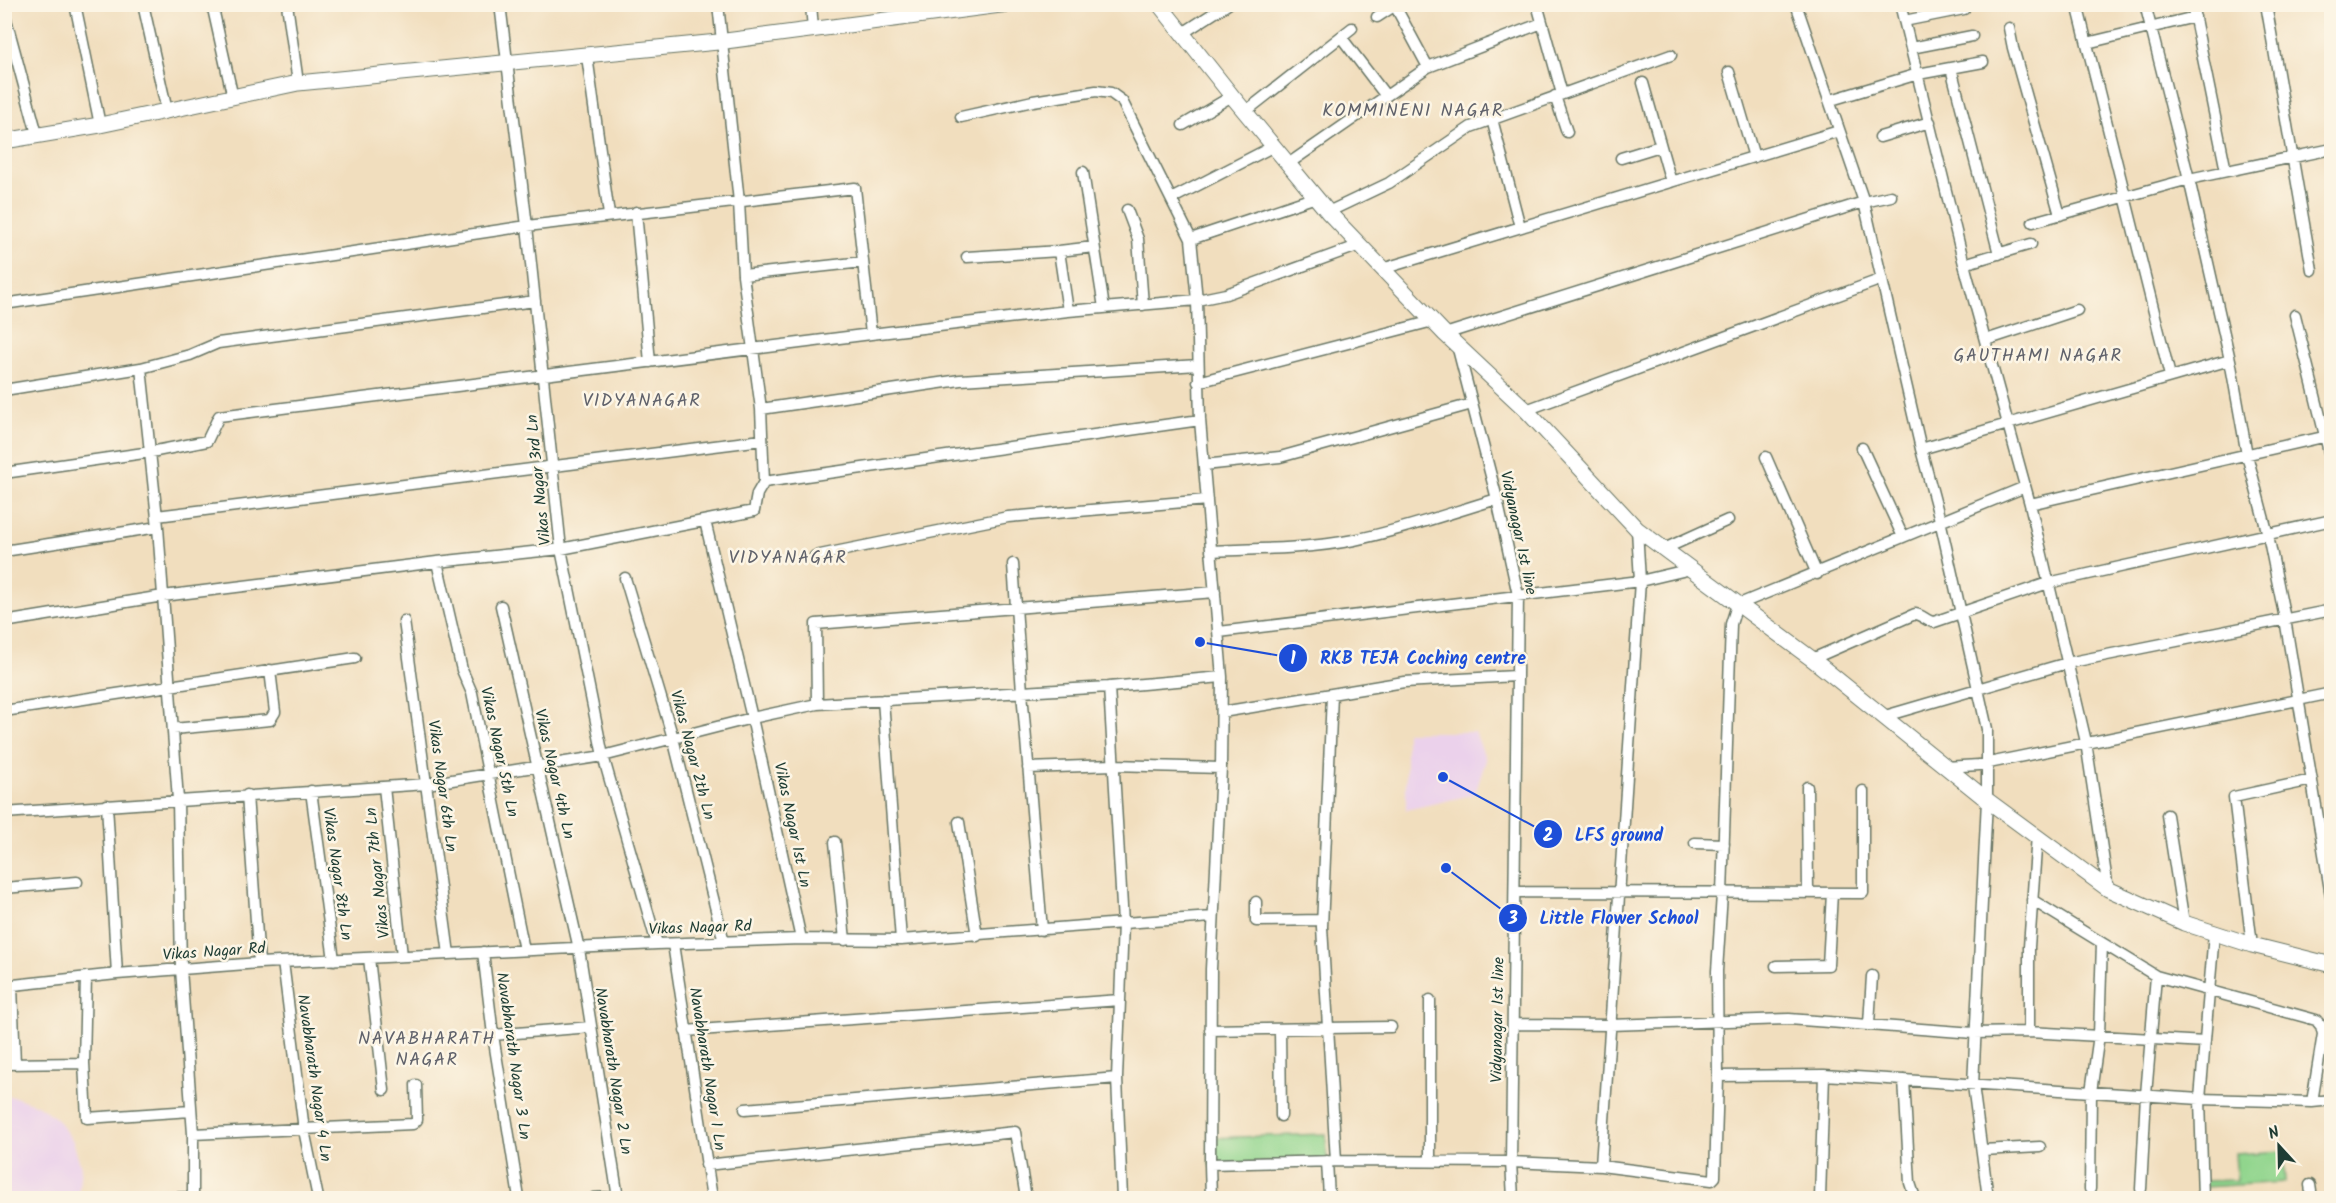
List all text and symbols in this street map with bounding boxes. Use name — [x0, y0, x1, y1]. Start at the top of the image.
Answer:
district label: KOMMINENI NAGAR — [1322, 97, 1504, 126]
district label: GAUTHAMI NAGAR — [1954, 342, 2122, 371]
district label: VIDYANAGAR — [583, 387, 701, 416]
street label: Vikas Nagar 3rd Ln — [520, 413, 558, 547]
street label: Vidyanagar 1st line — [1493, 469, 1543, 597]
district label: VIDYANAGAR — [729, 544, 847, 573]
callout: RKB TEJA Coching centre — [1278, 640, 1538, 676]
text: 1 — [1290, 645, 1296, 674]
text: RKB TEJA Coching centre — [1320, 645, 1526, 674]
street label: Vikas Nagar 5th Ln — [473, 684, 525, 820]
street label: Vikas Nagar 2th Ln — [663, 687, 721, 823]
street label: Vikas Nagar 4th Ln — [527, 706, 581, 842]
street label: Vikas Nagar 6th Ln — [420, 718, 464, 854]
street label: Vikas Nagar 1st Ln — [767, 760, 817, 890]
street label: Vikas Nagar 8th Ln — [315, 806, 359, 942]
street label: Vikas Nagar 7th Ln — [359, 806, 397, 940]
callout: LFS ground — [1533, 816, 1675, 852]
text: 2 — [1543, 822, 1553, 851]
text: LFS ground — [1575, 822, 1663, 851]
callout: Little Flower School — [1498, 900, 1711, 936]
text: 3 — [1507, 905, 1518, 934]
text: Little Flower School — [1539, 905, 1699, 934]
street label: Vikas Nagar Rd — [648, 914, 753, 942]
street label: Vikas Nagar Rd — [162, 936, 267, 968]
street label: Vidyanagar 1st line — [1484, 957, 1512, 1083]
street label: Navabharath Nagar 3 Ln — [489, 971, 537, 1141]
street label: Navabharath Nagar 2 Ln — [587, 985, 639, 1157]
street label: Navabharath Nagar 1 Ln — [682, 986, 732, 1152]
street label: Navabharath Nagar 4 Ln — [290, 993, 338, 1163]
district label: NAVABHARATH NAGAR — [358, 1025, 496, 1075]
north arrow — [2249, 1116, 2309, 1176]
text: N — [2265, 1120, 2283, 1147]

